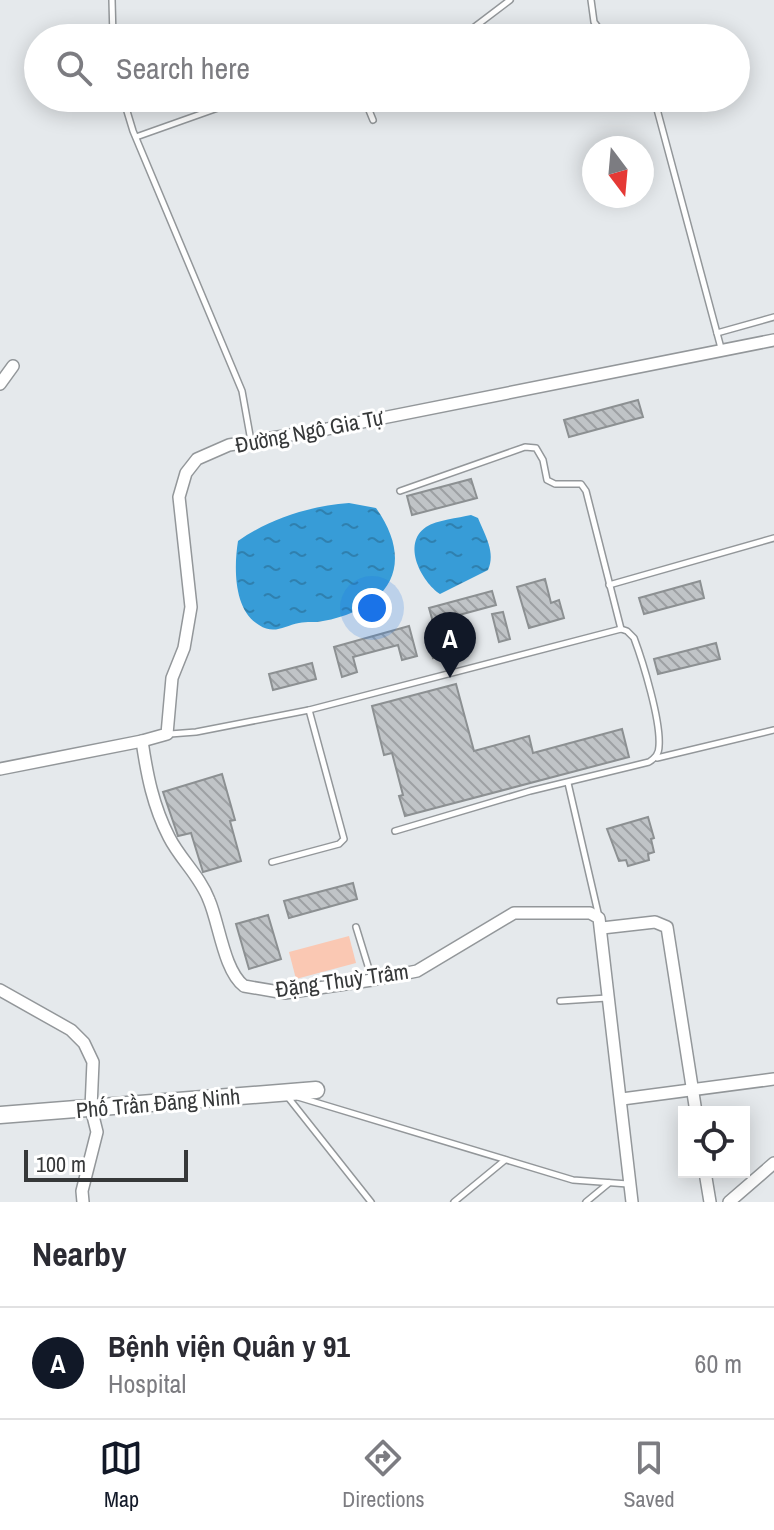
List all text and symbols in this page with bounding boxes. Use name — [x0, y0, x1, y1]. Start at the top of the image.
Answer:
search box — [24, 24, 750, 112]
icon: search — [52, 46, 96, 90]
text: Search here — [116, 48, 250, 88]
north arrow — [582, 136, 654, 208]
street label: Đường Ngô Gia Tự — [233, 402, 386, 460]
your location — [352, 588, 392, 628]
pin: A — [424, 612, 476, 678]
street label: Đặng Thuỳ Trâm — [274, 956, 410, 1004]
street label: Phố Trần Đăng Ninh — [75, 1081, 241, 1125]
map controls — [678, 1106, 750, 1178]
button: locate — [678, 1106, 750, 1178]
scale bar — [24, 1146, 188, 1182]
text: 100 m — [36, 1149, 86, 1179]
text: Nearby — [32, 1231, 127, 1277]
text: Bệnh viện Quân y 91 — [108, 1326, 350, 1366]
text: A — [50, 1346, 66, 1381]
text: 60 m — [695, 1346, 742, 1381]
text: Hospital — [108, 1366, 186, 1401]
tab: Map — [99, 1436, 143, 1514]
tab: Directions — [342, 1436, 425, 1514]
tab: Saved — [623, 1436, 675, 1514]

